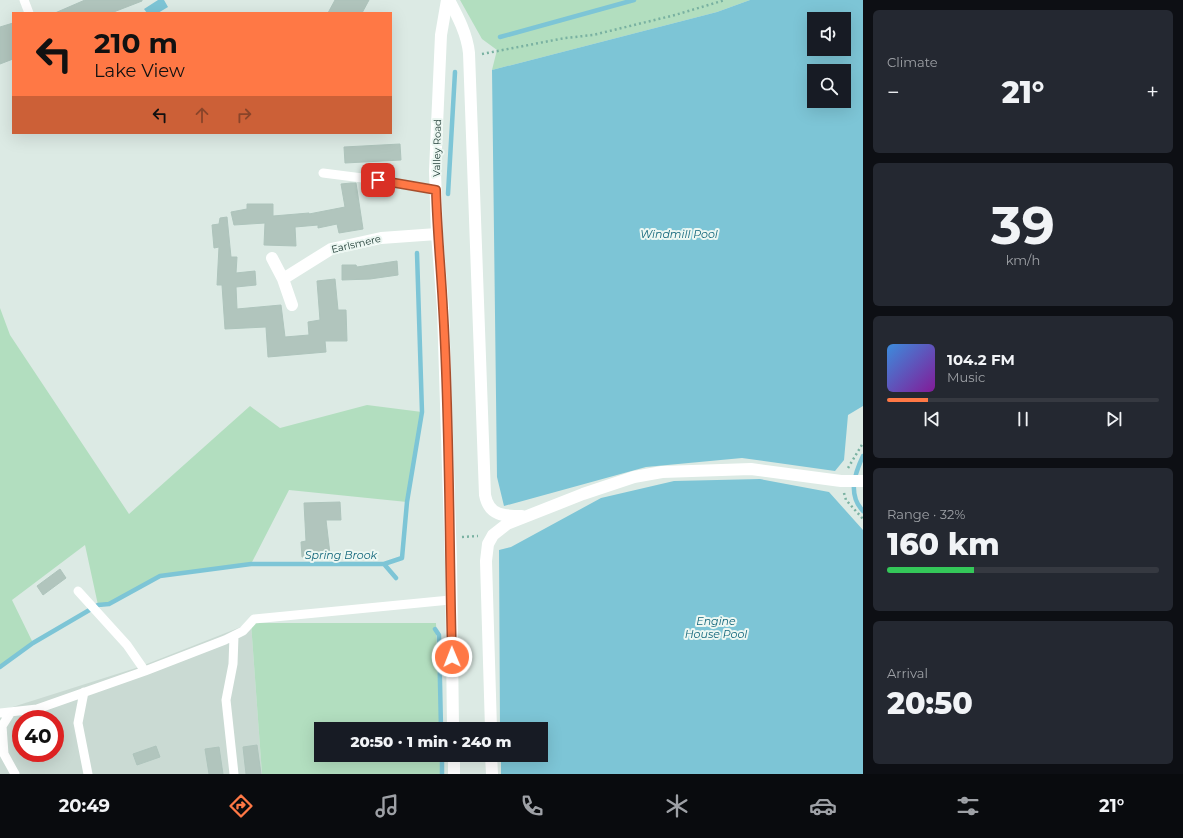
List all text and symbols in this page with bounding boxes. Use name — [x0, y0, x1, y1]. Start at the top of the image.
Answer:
map controls — [807, 12, 851, 108]
button: sound — [807, 12, 851, 56]
text: 210 m — [94, 26, 178, 60]
icon: left — [28, 28, 80, 80]
text: Climate — [887, 54, 938, 70]
text: Lake View — [94, 60, 185, 82]
button: search — [807, 64, 851, 108]
text: 21° — [1002, 74, 1044, 111]
text: − — [887, 79, 900, 106]
text: + — [1146, 79, 1159, 106]
icon: left — [149, 104, 171, 126]
icon: ahead — [191, 104, 213, 126]
icon: right — [233, 104, 255, 126]
street label: Valley Road — [430, 119, 444, 177]
pin — [361, 163, 395, 197]
icon: arrive — [367, 169, 389, 191]
text: 39 — [991, 194, 1055, 257]
water label: Windmill Pool — [640, 227, 718, 241]
street label: Earlsmere — [330, 232, 382, 256]
text: km/h — [1006, 252, 1040, 268]
text: 104.2 FM — [947, 350, 1015, 369]
text: Music — [947, 369, 985, 385]
icon: previous — [921, 408, 943, 430]
icon: pause — [1012, 408, 1034, 430]
icon: next — [1103, 408, 1125, 430]
text: Range · 32% — [887, 506, 965, 522]
text: 160 km — [887, 526, 1000, 563]
water label: Spring Brook — [305, 548, 378, 562]
water label: Engine House Pool — [685, 614, 747, 641]
position arrow — [431, 636, 473, 678]
text: Arrival — [887, 665, 928, 681]
text: 20:50 — [887, 685, 973, 722]
speed limit sign: 40 — [12, 710, 64, 762]
text: 20:50 · 1 min · 240 m — [350, 732, 512, 751]
icon: directions — [227, 792, 255, 820]
icon: music — [373, 792, 401, 820]
icon: phone — [518, 792, 546, 820]
icon: climate — [663, 792, 691, 820]
icon: car — [809, 792, 837, 820]
icon: filters — [954, 792, 982, 820]
text: 20:49 — [59, 795, 110, 817]
text: 21° — [1099, 795, 1124, 817]

